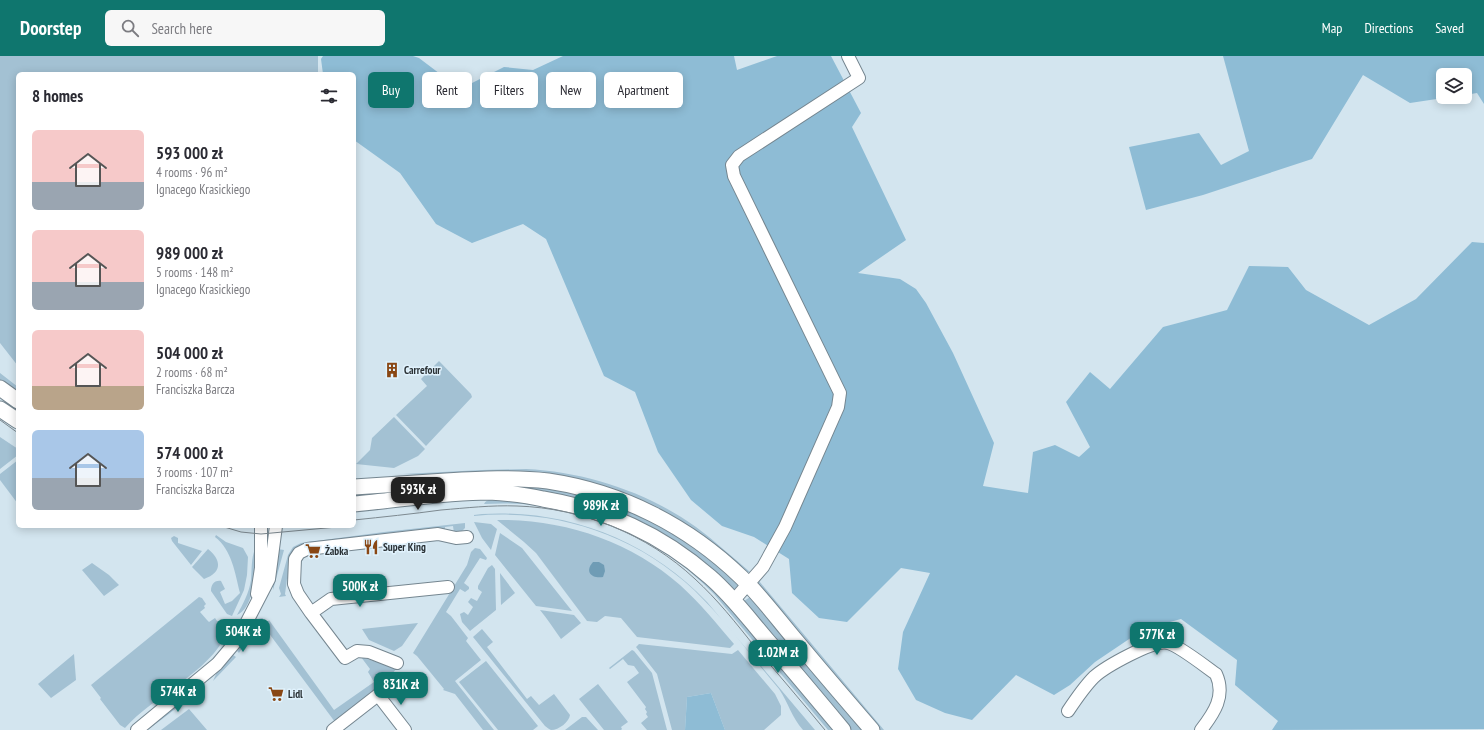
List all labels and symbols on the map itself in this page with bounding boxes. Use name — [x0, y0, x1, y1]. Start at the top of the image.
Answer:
building icon: Carrefour — [383, 361, 401, 379]
place label: Carrefour — [404, 363, 441, 377]
pin: 593K zł — [381, 477, 455, 511]
pin: 989K zł — [564, 493, 638, 527]
restaurant icon: Super King — [362, 538, 380, 556]
place label: Super King — [383, 540, 426, 554]
supermarket icon: Żabka — [304, 542, 322, 560]
place label: Żabka — [325, 544, 349, 558]
pin: 500K zł — [323, 574, 397, 608]
pin: 504K zł — [206, 619, 280, 653]
pin: 577K zł — [1120, 622, 1194, 656]
pin: 1.02M zł — [737, 640, 819, 674]
pin: 831K zł — [364, 672, 438, 706]
pin: 574K zł — [141, 679, 215, 713]
supermarket icon: Lidl — [267, 685, 285, 703]
place label: Lidl — [288, 687, 303, 701]

